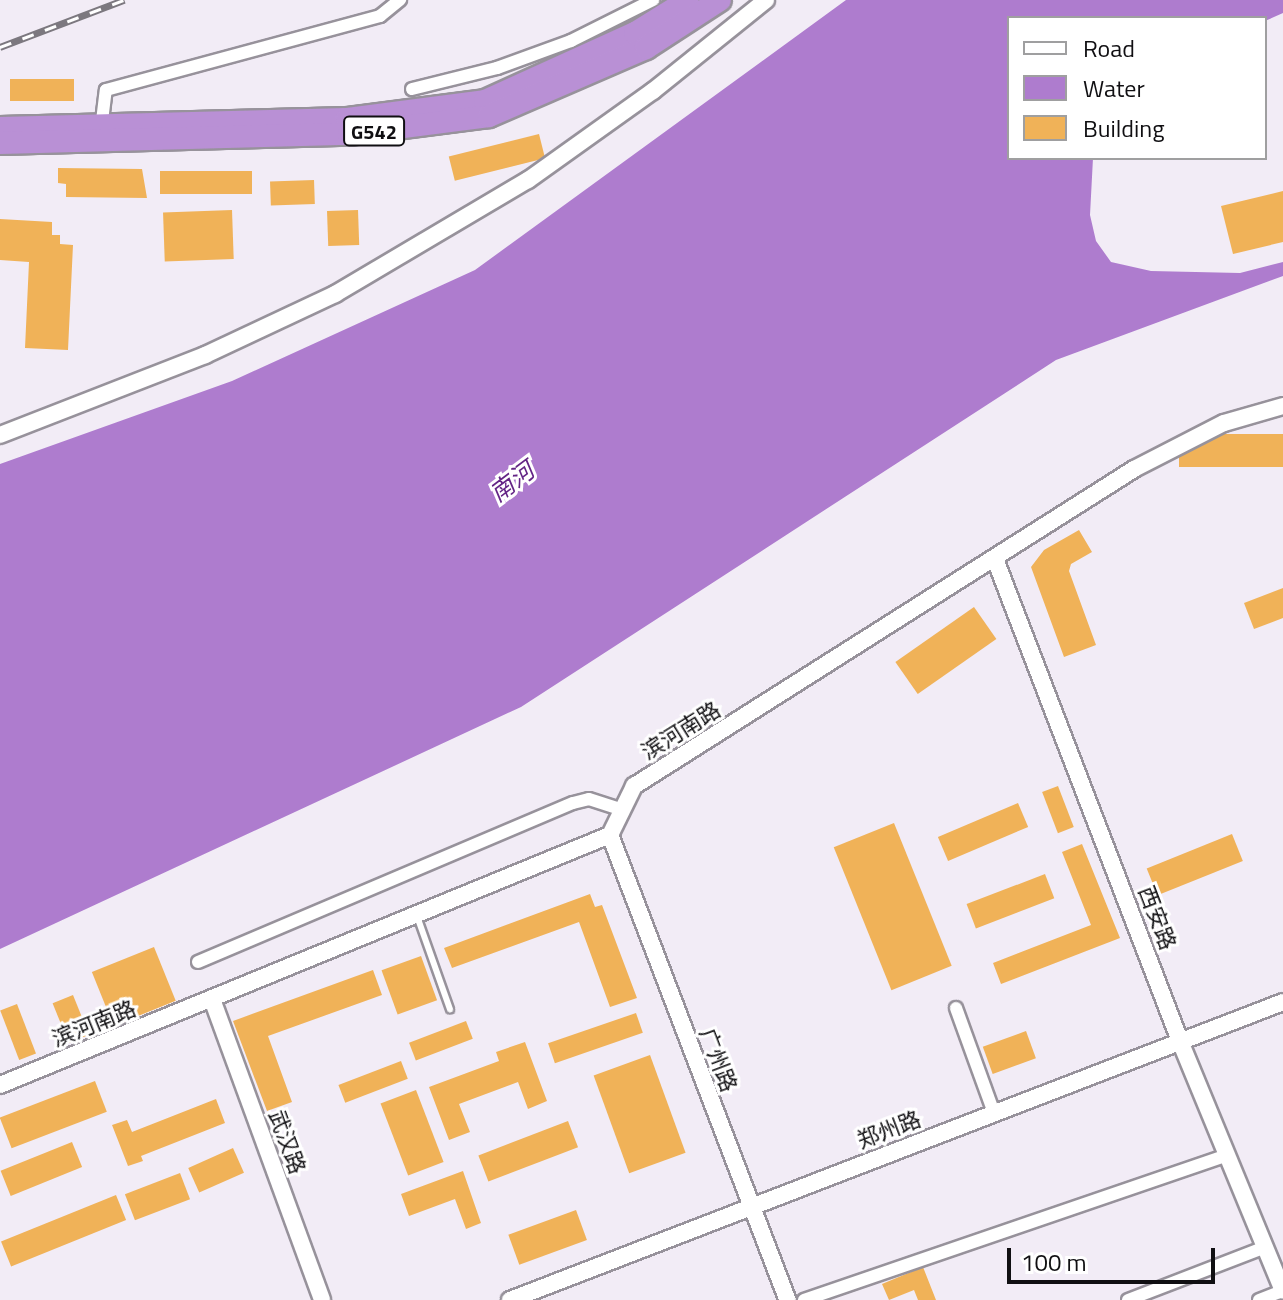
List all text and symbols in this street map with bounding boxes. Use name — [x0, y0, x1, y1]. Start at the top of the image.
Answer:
legend — [1007, 16, 1267, 160]
text: Road — [1083, 30, 1135, 66]
text: Water — [1083, 70, 1145, 106]
text: Building — [1083, 110, 1165, 146]
road number: G542 — [342, 115, 406, 147]
water label: 南河 — [484, 456, 540, 508]
street label: 滨河南路 — [637, 696, 725, 766]
street label: 西安路 — [1133, 882, 1181, 954]
street label: 滨河南路 — [48, 995, 140, 1053]
street label: 广州路 — [694, 1024, 742, 1096]
street label: 武汉路 — [263, 1106, 311, 1178]
street label: 郑州路 — [853, 1106, 925, 1154]
scale bar — [1011, 1232, 1219, 1282]
text: 100 m — [1021, 1244, 1087, 1280]

